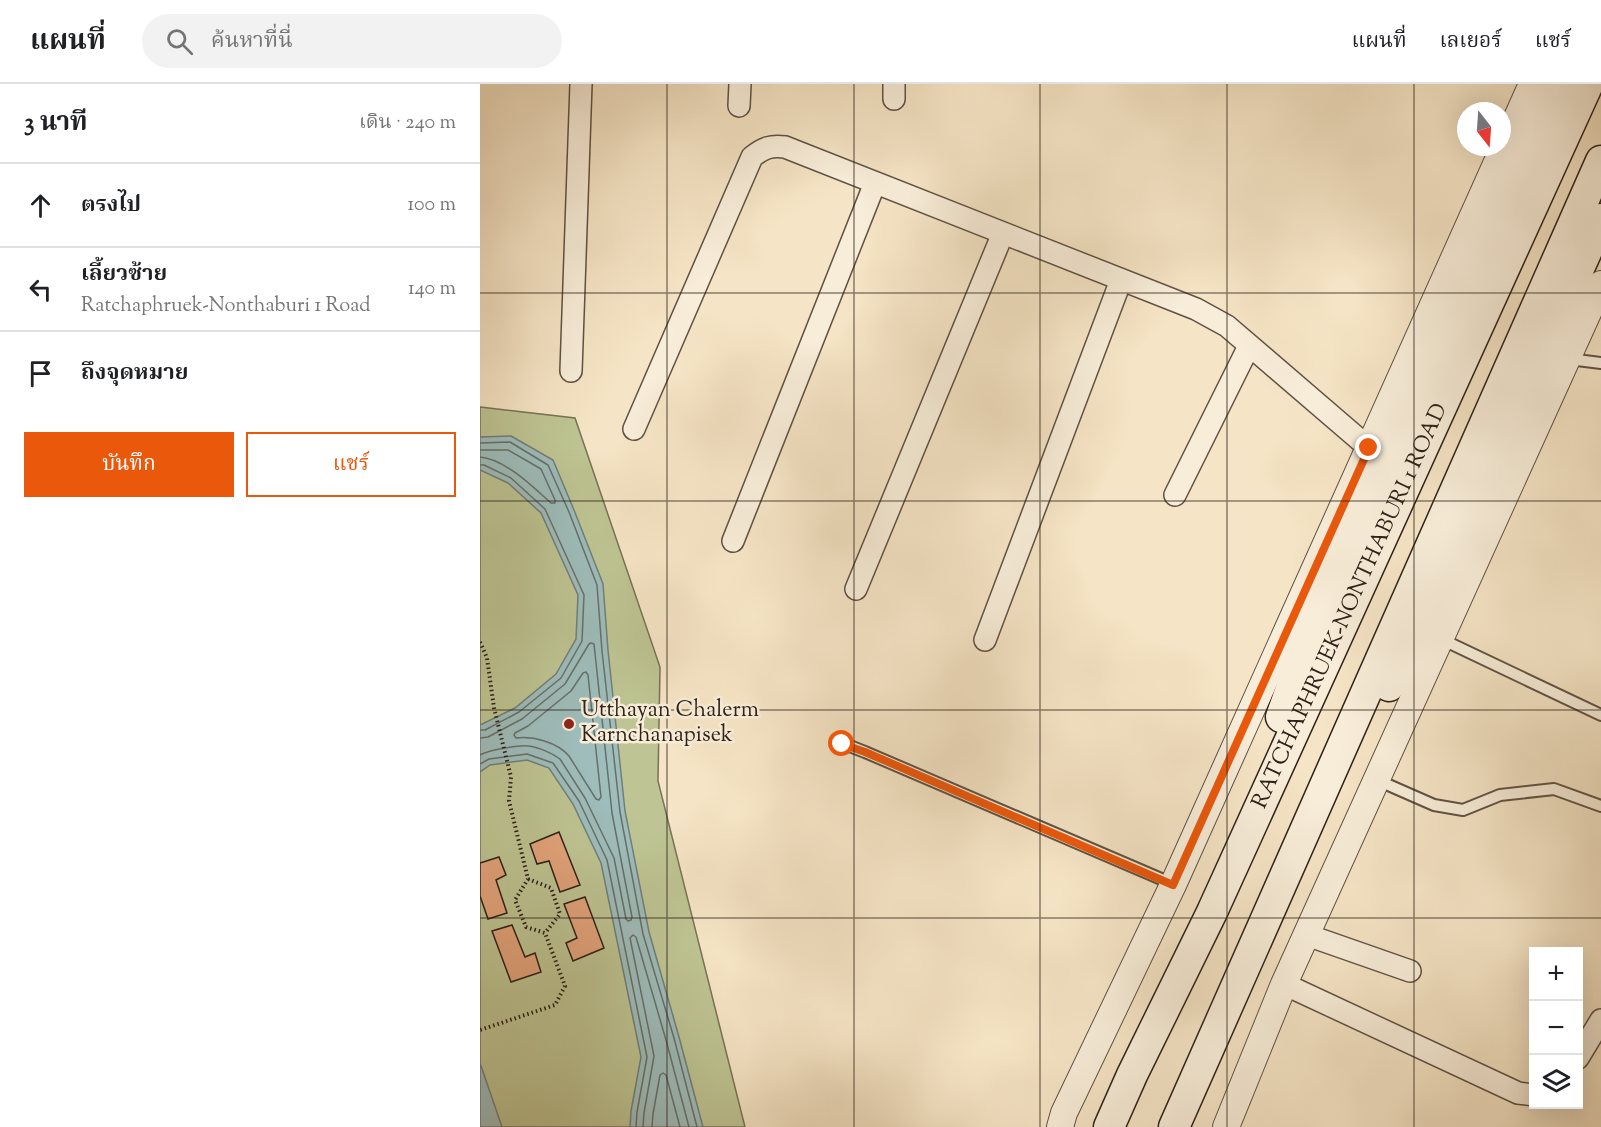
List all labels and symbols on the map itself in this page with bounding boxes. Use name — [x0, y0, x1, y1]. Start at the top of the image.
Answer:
north arrow — [1457, 102, 1511, 156]
street label: RATCHAPHRUEK-NONTHABURI 1 ROAD — [1245, 399, 1457, 814]
route end — [1355, 434, 1381, 460]
place label: Utthayan Chalerm Karnchanapisek — [581, 695, 759, 752]
marker: Utthayan Chalerm Karnchanapisek — [562, 717, 576, 731]
route start — [828, 730, 854, 756]

